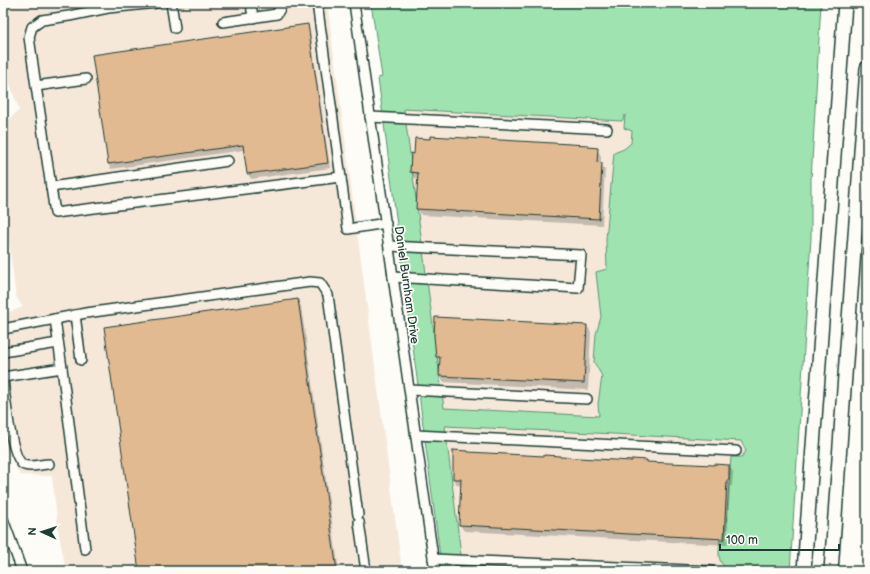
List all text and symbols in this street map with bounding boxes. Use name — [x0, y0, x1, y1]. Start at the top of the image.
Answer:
street label: Daniel Burnham Drive — [391, 225, 422, 345]
north arrow — [22, 512, 62, 552]
scale bar — [720, 526, 839, 552]
text: N — [26, 527, 39, 536]
text: 100 m — [726, 533, 758, 548]

